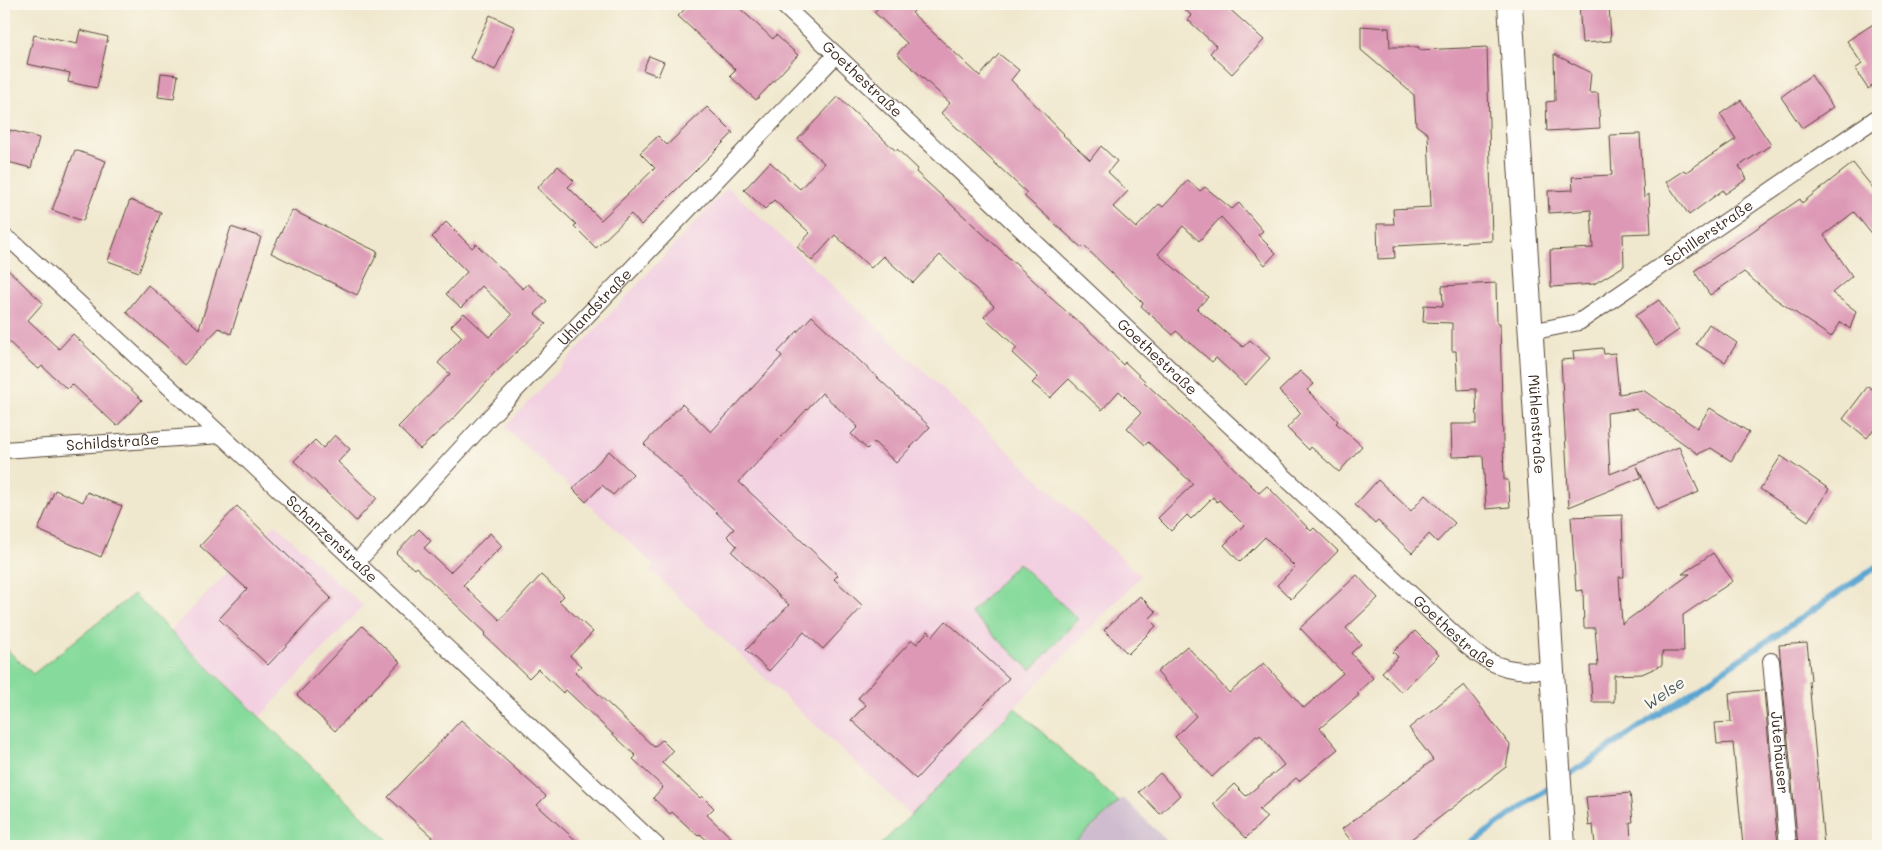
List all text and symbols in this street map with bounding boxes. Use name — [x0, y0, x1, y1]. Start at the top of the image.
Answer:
street label: Goethestraße — [818, 36, 907, 121]
street label: Schillerstraße — [1659, 195, 1757, 270]
street label: Uhlandstraße — [553, 264, 636, 349]
street label: Goethestraße — [1113, 314, 1202, 399]
street label: Mühlenstraße — [1524, 374, 1551, 474]
street label: Schildstraße — [65, 428, 160, 455]
street label: Schanzenstraße — [282, 490, 382, 587]
street label: Goethestraße — [1409, 590, 1499, 672]
water label: Welse — [1639, 671, 1689, 714]
street label: Jutehäuser — [1767, 711, 1794, 795]

